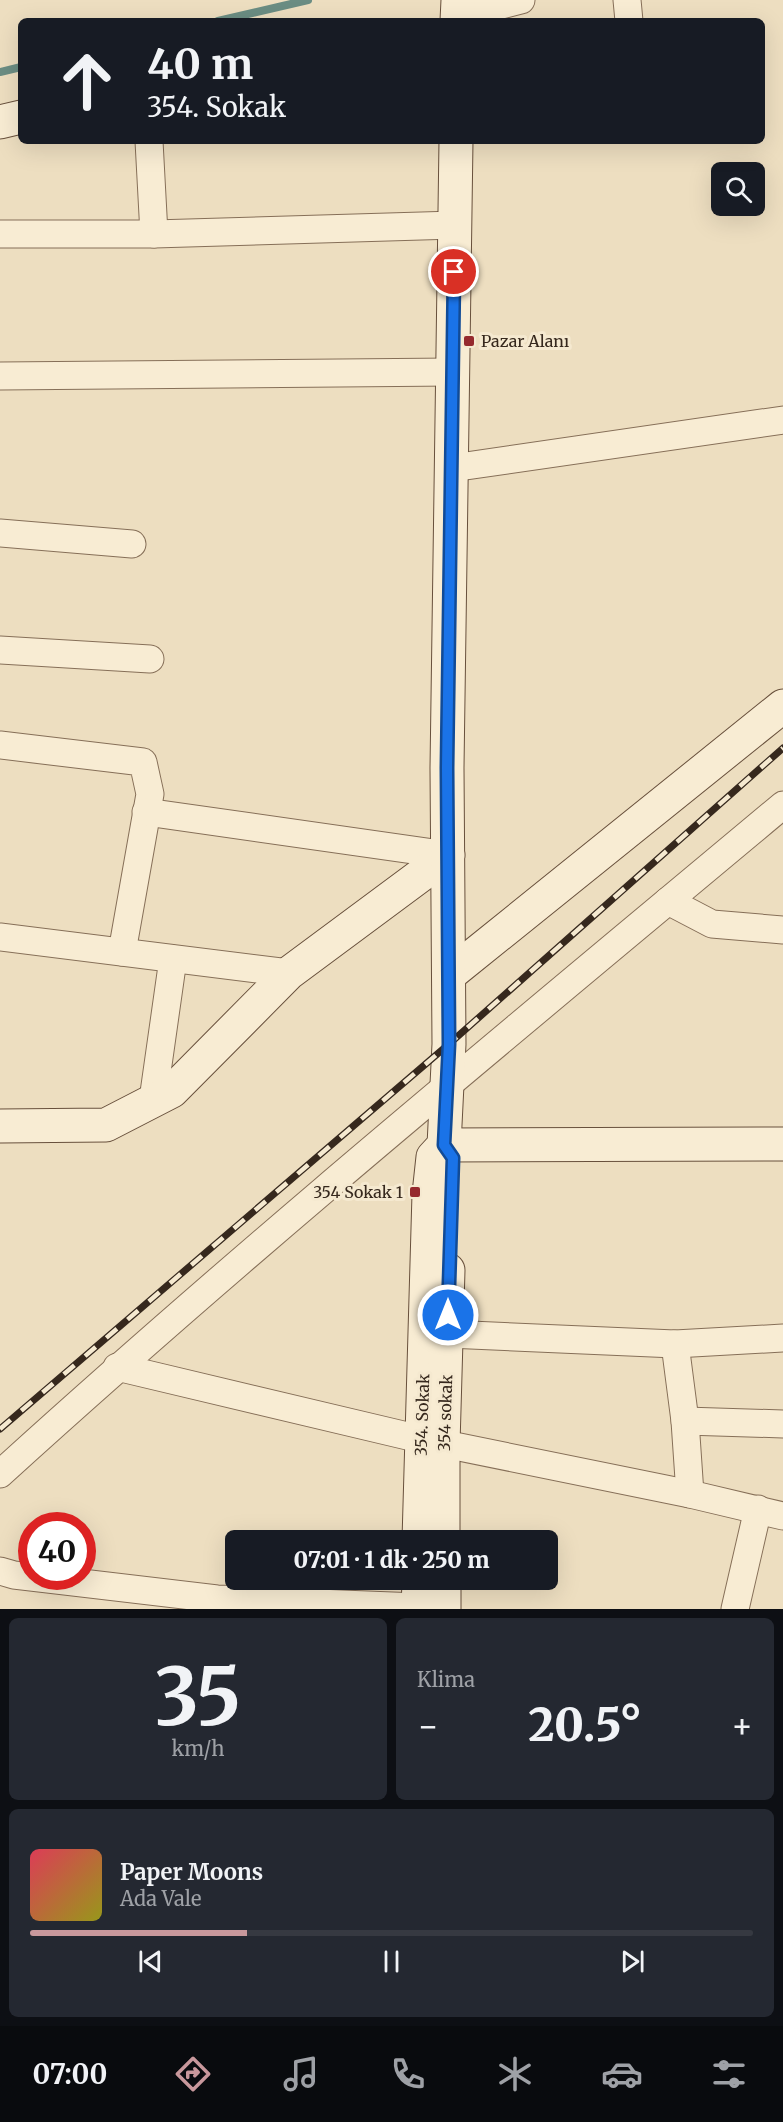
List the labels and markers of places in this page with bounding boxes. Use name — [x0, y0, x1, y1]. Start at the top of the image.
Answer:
pin — [428, 246, 479, 297]
place label: Pazar Alanı — [481, 331, 569, 351]
marker: Pazar Alanı — [462, 334, 476, 348]
place label: 354 Sokak 1 — [313, 1182, 403, 1202]
marker: 354 Sokak 1 — [408, 1185, 422, 1199]

